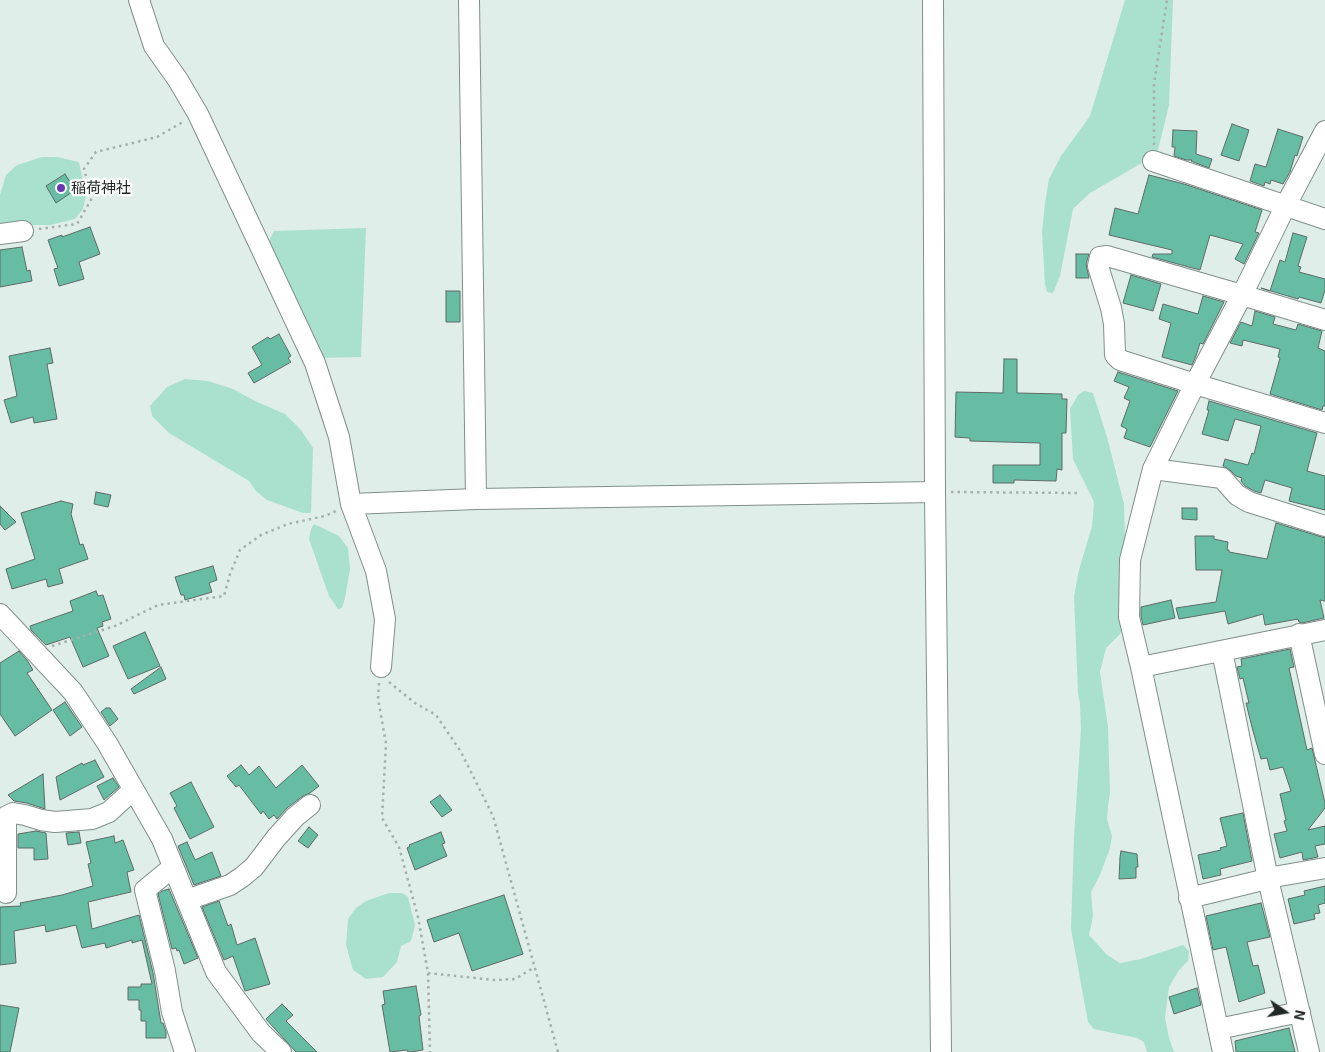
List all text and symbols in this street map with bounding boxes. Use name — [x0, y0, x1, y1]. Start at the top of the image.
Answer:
place label: 稲荷神社 — [71, 179, 131, 197]
marker: 稲荷神社 — [55, 182, 67, 194]
north arrow — [1260, 987, 1310, 1037]
text: N — [1291, 1009, 1310, 1022]

